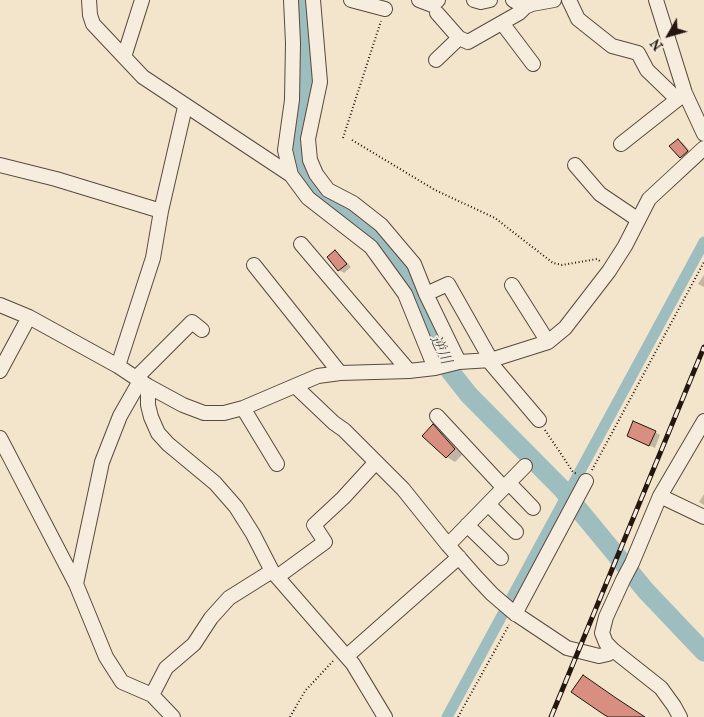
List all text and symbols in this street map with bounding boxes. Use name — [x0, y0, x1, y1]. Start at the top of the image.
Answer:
north arrow — [644, 10, 694, 60]
text: N — [647, 35, 667, 54]
water label: 逆川 — [426, 333, 454, 367]

